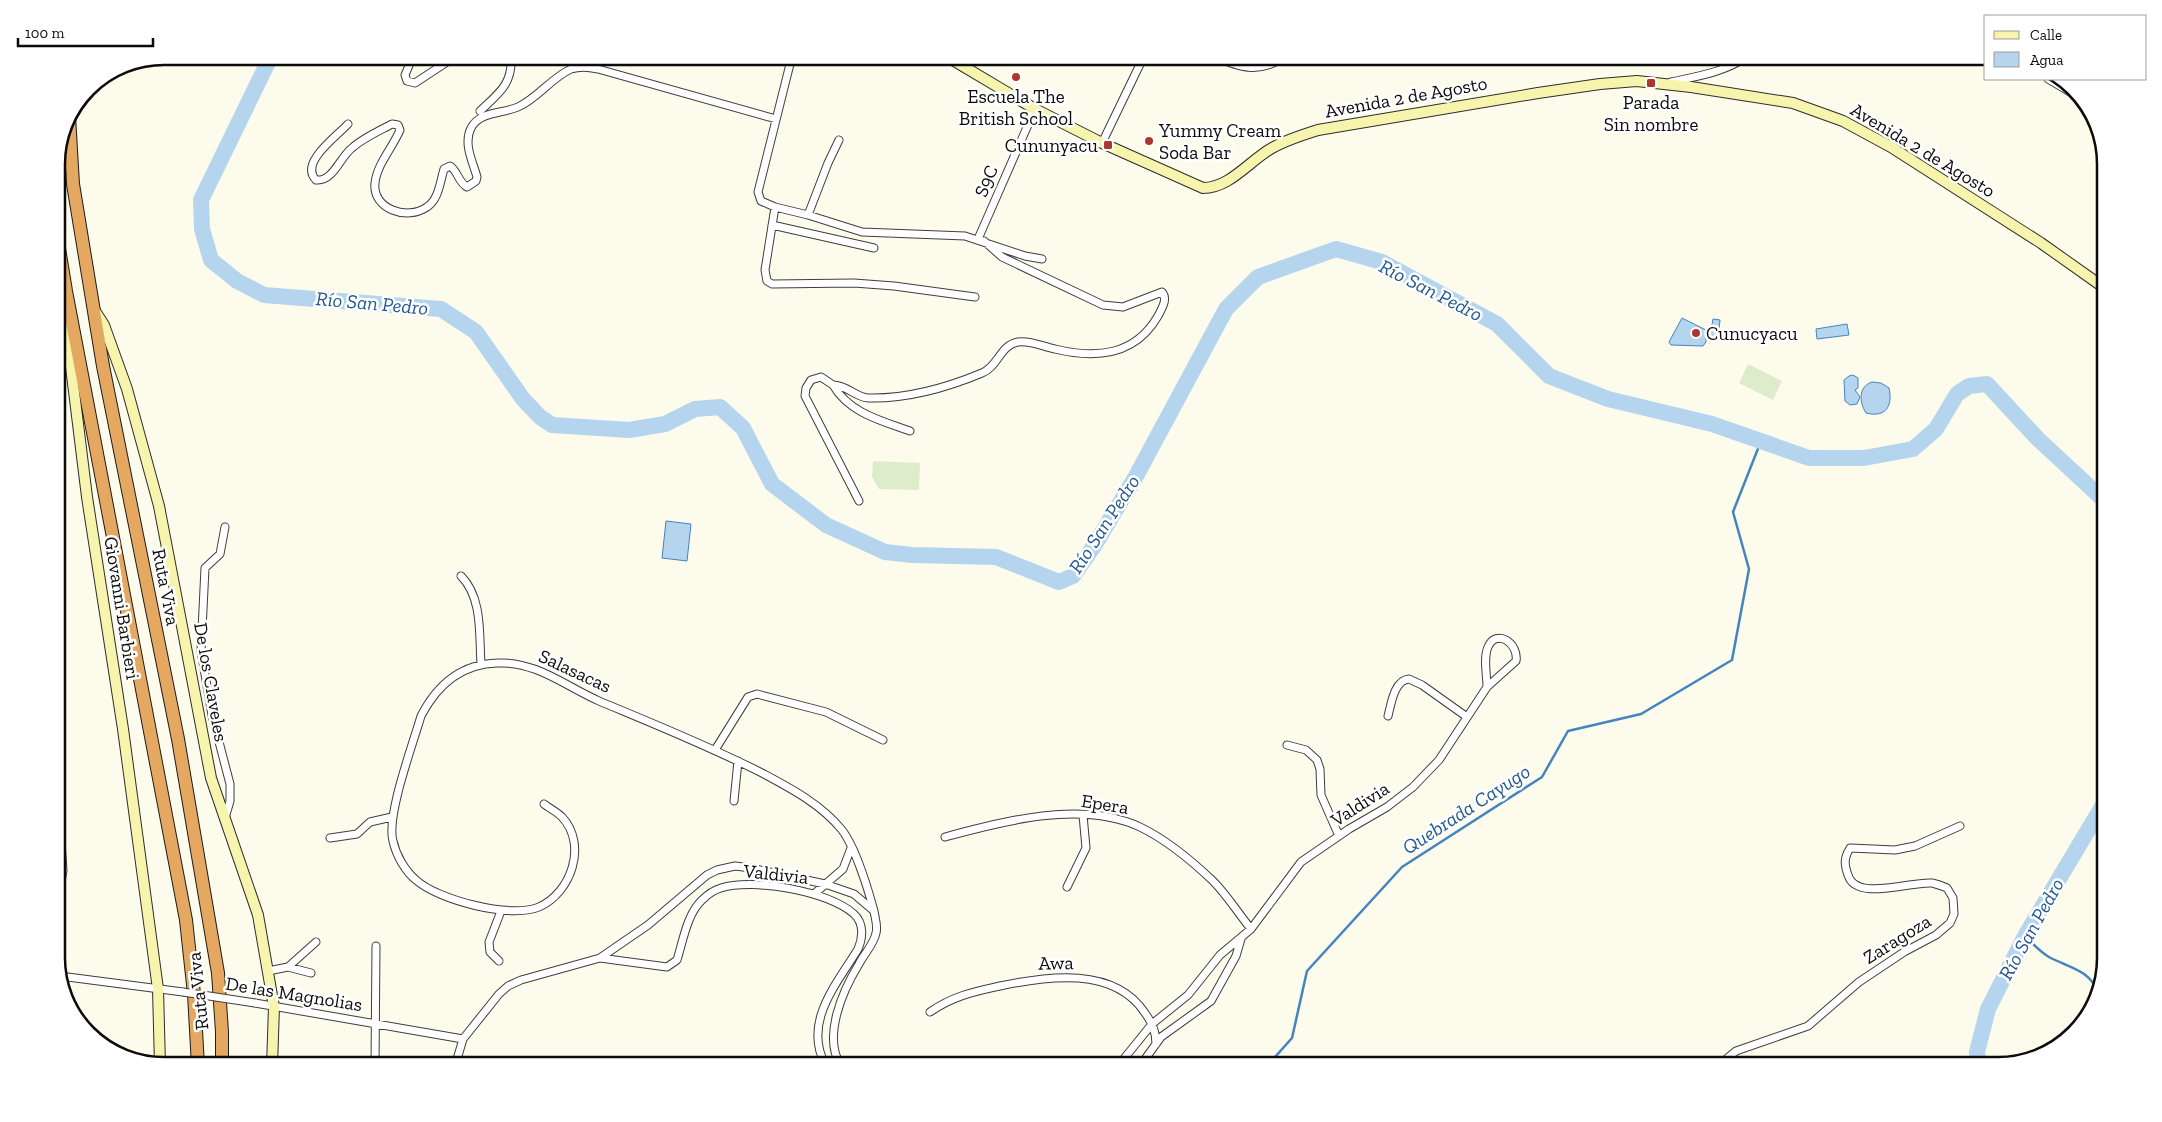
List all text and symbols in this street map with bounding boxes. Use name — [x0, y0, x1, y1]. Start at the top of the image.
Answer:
scale bar — [18, 15, 152, 47]
legend — [1984, 15, 2147, 80]
text: 100 m — [25, 24, 64, 42]
text: Calle — [2030, 26, 2062, 44]
text: Agua — [2030, 51, 2063, 69]
marker: Escuela The British School — [1010, 71, 1022, 83]
street label: Avenida 2 de Agosto — [1323, 71, 1489, 123]
marker: Parada Sin nombre — [1645, 77, 1657, 89]
place label: Escuela The British School — [959, 85, 1073, 130]
place label: Parada Sin nombre — [1604, 91, 1698, 136]
street label: Avenida 2 de Agosto — [1847, 98, 2000, 202]
place label: Yummy Cream Soda Bar — [1158, 119, 1282, 164]
place label: Cununyacu — [1005, 134, 1098, 157]
marker: Yummy Cream Soda Bar — [1143, 135, 1155, 147]
marker: Cununyacu — [1102, 139, 1114, 151]
street label: S9C — [969, 162, 1003, 200]
water label: Río San Pedro — [1375, 254, 1487, 326]
water label: Río San Pedro — [315, 286, 429, 320]
place label: Cunucyacu — [1706, 322, 1798, 345]
marker: Cunucyacu — [1690, 327, 1702, 339]
water label: Río San Pedro — [1063, 470, 1145, 578]
street label: Giovanni Barbieri — [99, 535, 145, 681]
street label: Ruta Viva — [147, 546, 185, 628]
street label: De los Claveles — [189, 621, 233, 743]
street label: Salasacas — [535, 644, 615, 698]
water label: Quebrada Cayugo — [1398, 759, 1534, 859]
street label: Valdivia — [1326, 777, 1394, 832]
street label: Epera — [1080, 789, 1130, 819]
street label: Valdivia — [741, 859, 810, 889]
water label: Río San Pedro — [1993, 874, 2069, 984]
street label: Zaragoza — [1859, 909, 1935, 969]
street label: Ruta Viva — [182, 951, 214, 1031]
street label: Awa — [1038, 951, 1074, 975]
street label: De las Magnolias — [224, 972, 364, 1016]

